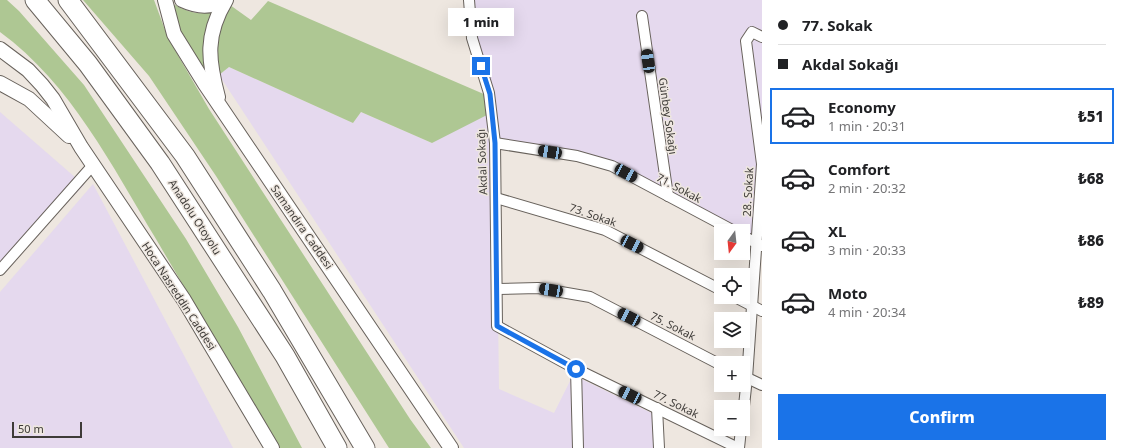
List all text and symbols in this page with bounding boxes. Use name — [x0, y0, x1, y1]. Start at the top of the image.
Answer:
callout: 1 min — [448, 8, 514, 36]
text: 1 min — [463, 13, 499, 31]
text: 77. Sokak — [802, 15, 873, 35]
car — [640, 48, 656, 74]
text: Akdal Sokağı — [802, 54, 898, 74]
route end — [472, 57, 490, 75]
street label: Günbey Sokağı — [656, 77, 681, 155]
text: Economy — [828, 97, 896, 117]
icon: car — [780, 98, 816, 134]
text: ₺51 — [1078, 106, 1104, 126]
text: 1 min · 20:31 — [828, 117, 906, 135]
street label: Akdal Sokağı — [473, 129, 490, 195]
car — [537, 144, 563, 160]
text: Comfort — [828, 159, 890, 179]
icon: car — [780, 160, 816, 196]
car — [613, 162, 639, 184]
street label: 28. Sokak — [739, 167, 756, 217]
text: ₺68 — [1078, 168, 1104, 188]
street label: 71. Sokak — [654, 169, 704, 206]
street label: Anadolu Otoyolu — [165, 176, 225, 257]
text: 2 min · 20:32 — [828, 179, 906, 197]
street label: Samandıra Caddesi — [268, 182, 337, 272]
street label: 73. Sokak — [568, 199, 619, 230]
text: XL — [828, 221, 846, 241]
icon: car — [780, 222, 816, 258]
north arrow — [714, 224, 750, 260]
map controls — [714, 224, 750, 436]
text: ₺86 — [1078, 230, 1104, 250]
car — [619, 233, 645, 255]
street label: Hoca Nasreddin Caddesi — [139, 239, 220, 353]
text: 3 min · 20:33 — [828, 241, 906, 259]
button: locate — [714, 268, 750, 304]
car — [538, 282, 564, 298]
text: Moto — [828, 283, 867, 303]
icon: car — [780, 284, 816, 320]
text: ₺89 — [1078, 292, 1104, 312]
text: 4 min · 20:34 — [828, 303, 906, 321]
car — [616, 306, 642, 328]
street label: 75. Sokak — [648, 308, 699, 343]
button: layers — [714, 312, 750, 348]
button: + — [714, 356, 750, 392]
route start — [567, 360, 585, 378]
car — [617, 384, 643, 406]
street label: 77. Sokak — [651, 386, 702, 421]
button: Confirm — [778, 394, 1106, 440]
button: − — [714, 400, 750, 436]
scale bar — [12, 420, 82, 439]
text: 50 m — [18, 421, 44, 436]

